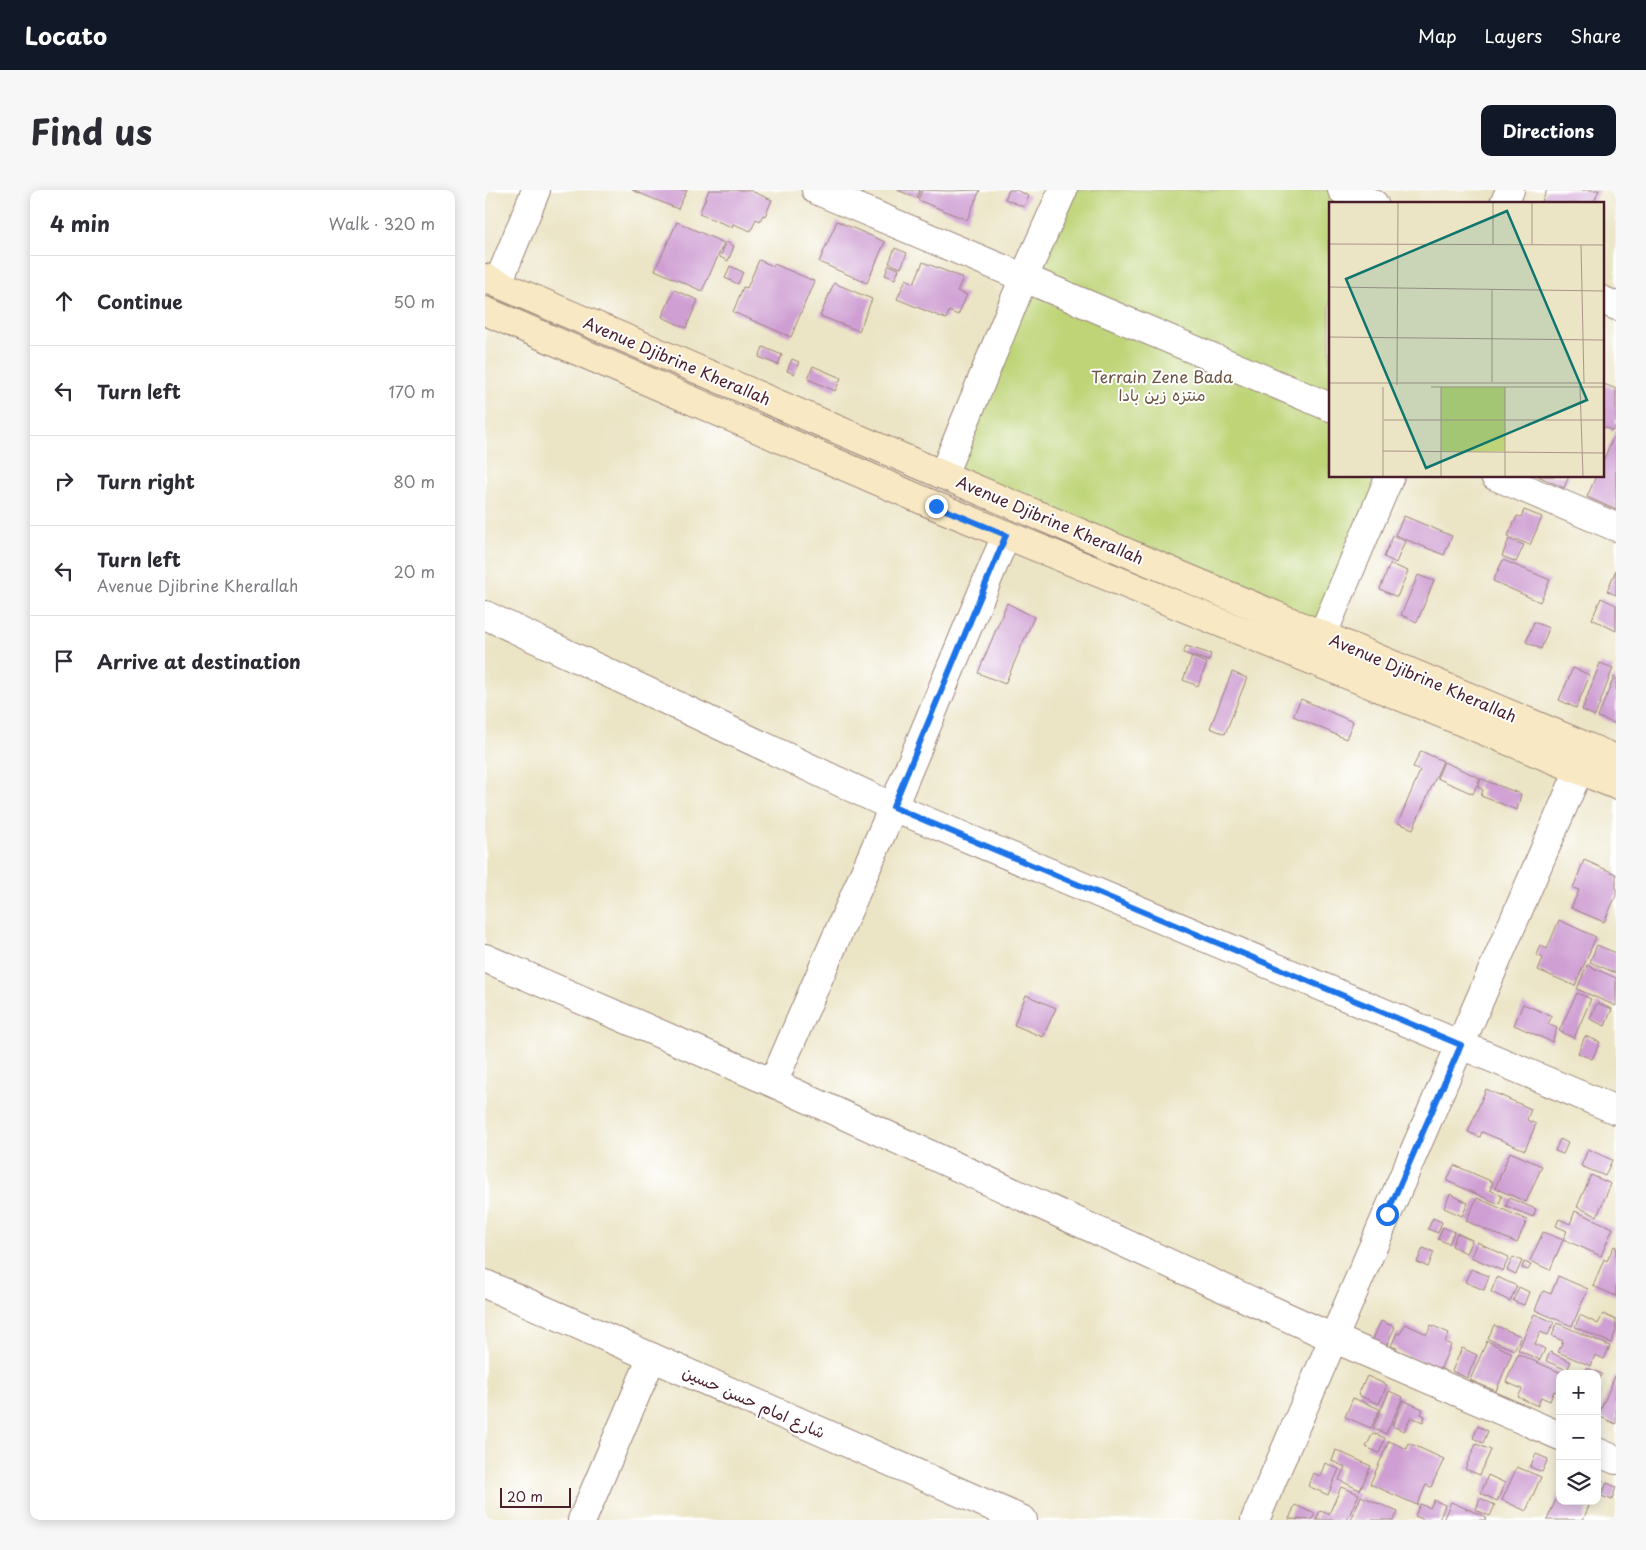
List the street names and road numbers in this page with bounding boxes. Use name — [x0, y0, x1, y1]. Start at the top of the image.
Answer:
street label: Avenue Djibrine Kherallah — [580, 310, 775, 410]
street label: Avenue Djibrine Kherallah — [953, 469, 1148, 569]
street label: Avenue Djibrine Kherallah — [1326, 627, 1521, 727]
street label: شارع امام حسن حسين — [678, 1359, 830, 1445]

